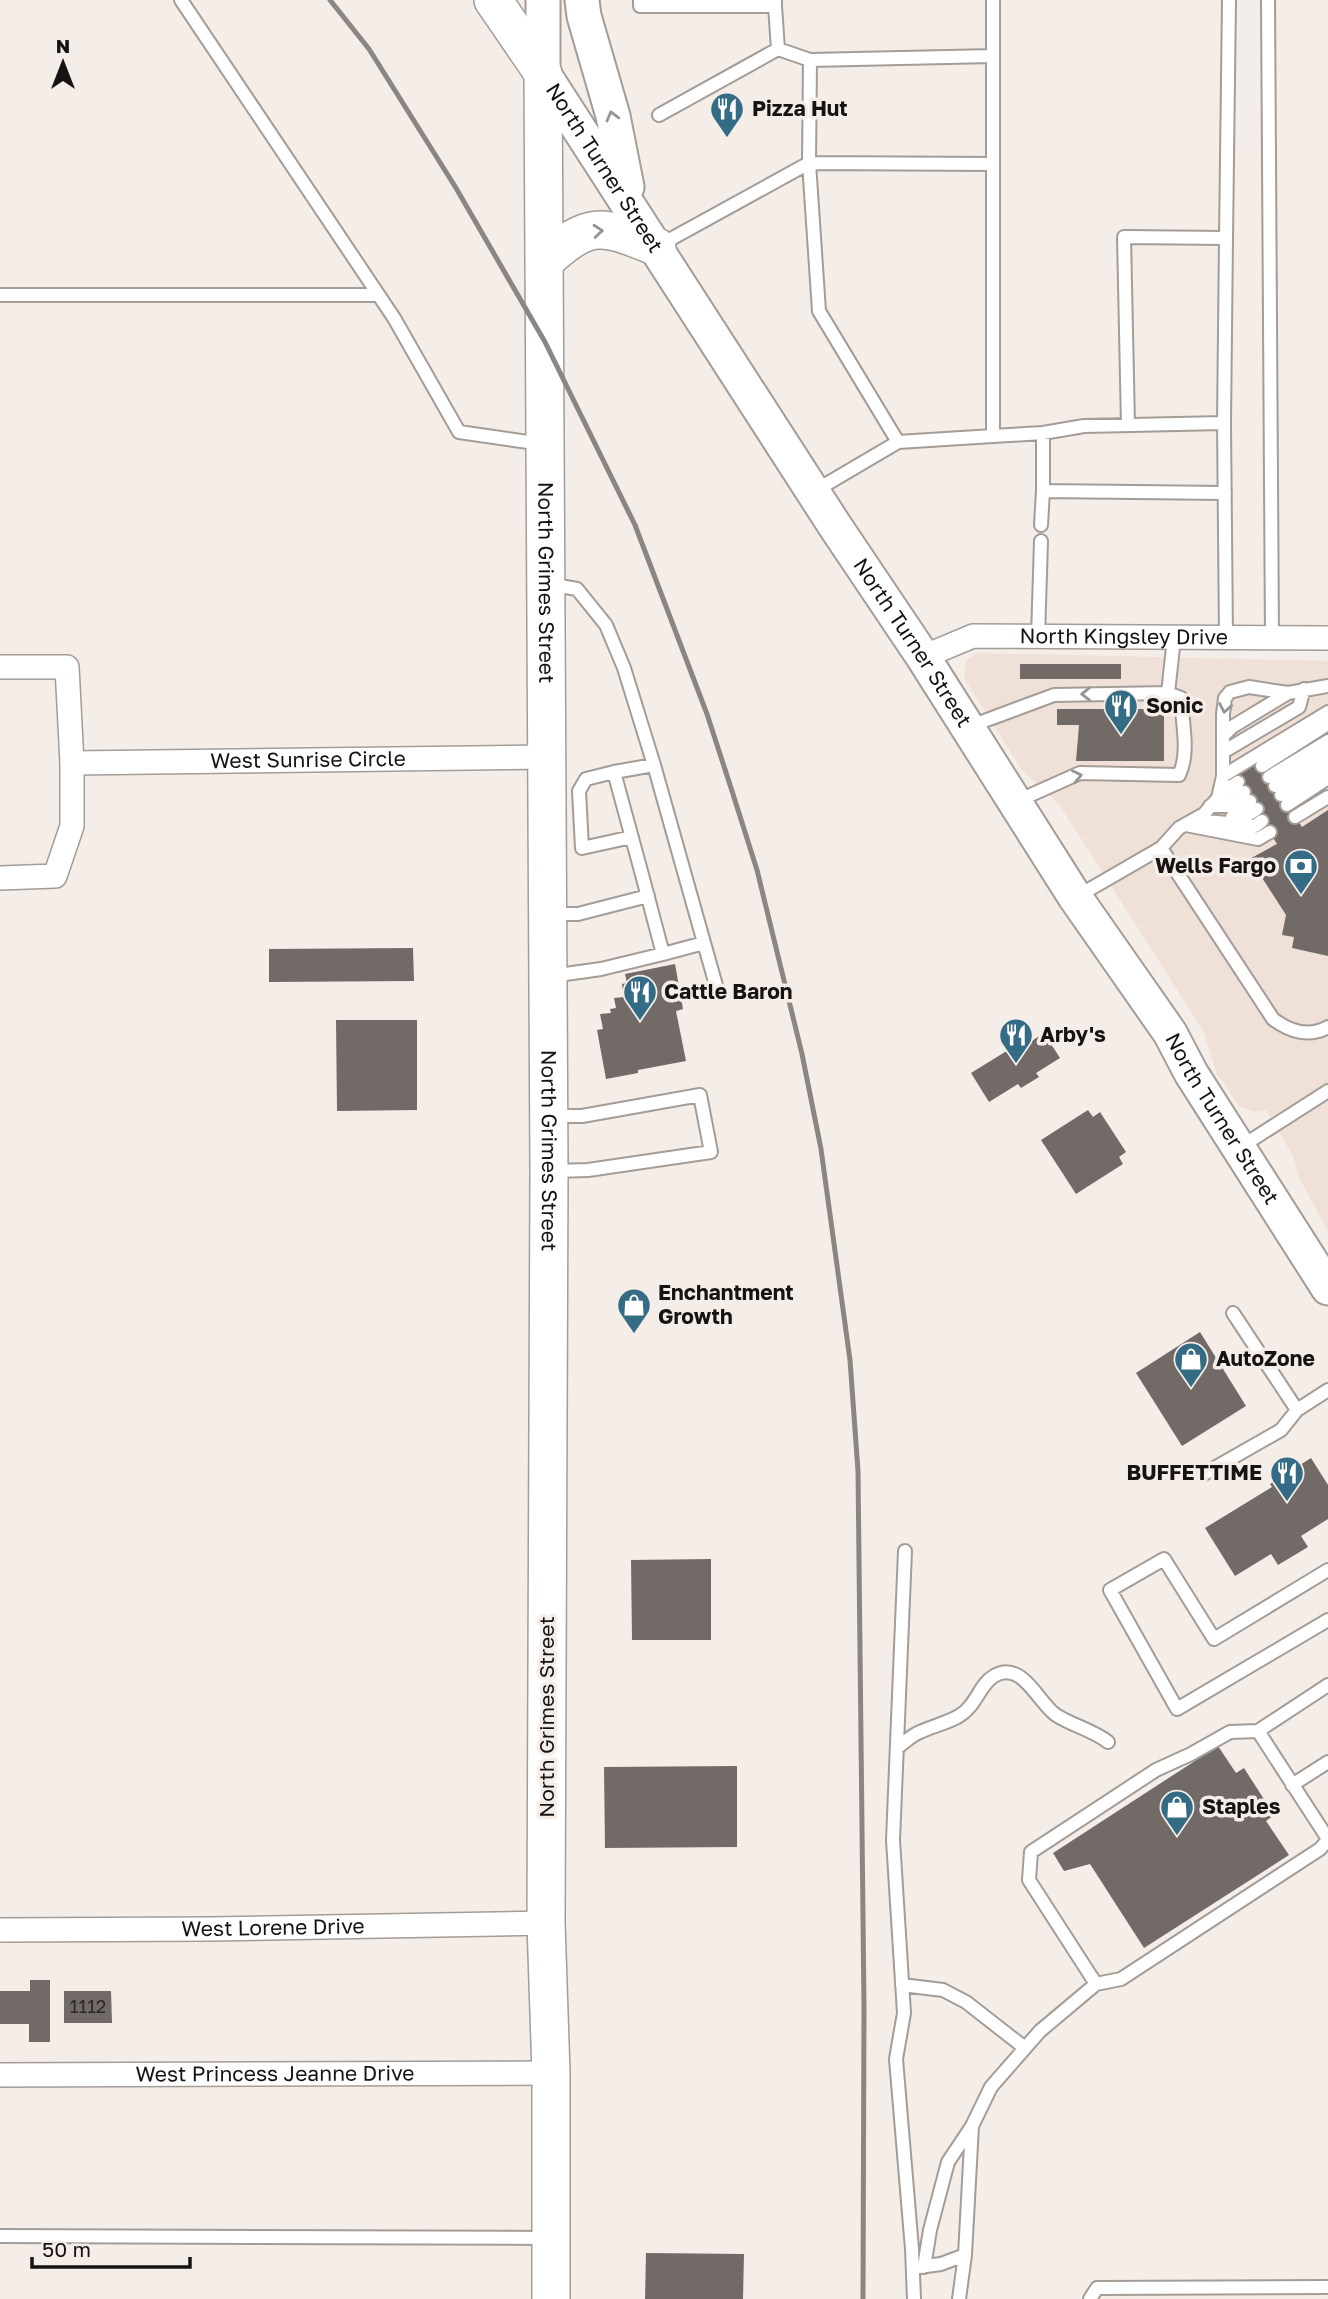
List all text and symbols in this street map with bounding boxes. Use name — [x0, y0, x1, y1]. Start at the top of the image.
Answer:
north arrow — [28, 28, 98, 98]
text: N — [56, 34, 70, 57]
street label: North Turner Street — [541, 78, 669, 257]
restaurant icon: Pizza Hut — [708, 90, 746, 139]
place label: Pizza Hut — [752, 95, 848, 121]
one-way arrow — [606, 110, 620, 122]
one-way arrow — [592, 224, 604, 239]
street label: North Grimes Street — [533, 482, 560, 683]
street label: North Turner Street — [848, 553, 978, 731]
street label: North Kingsley Drive — [1020, 622, 1228, 649]
one-way arrow — [1080, 687, 1091, 702]
restaurant icon: Sonic — [1102, 687, 1140, 736]
place label: Sonic — [1146, 692, 1203, 718]
one-way arrow — [1218, 702, 1233, 713]
street label: West Sunrise Circle — [210, 745, 406, 773]
one-way arrow — [1071, 769, 1083, 784]
bank icon: Wells Fargo — [1282, 847, 1320, 896]
place label: Wells Fargo — [1155, 852, 1276, 878]
restaurant icon: Cattle Baron — [621, 973, 659, 1022]
place label: Cattle Baron — [664, 978, 792, 1004]
restaurant icon: Arby's — [997, 1016, 1035, 1065]
place label: Arby's — [1040, 1021, 1106, 1047]
street label: North Turner Street — [1160, 1028, 1285, 1209]
street label: North Grimes Street — [536, 1050, 563, 1251]
place label: Enchantment Growth — [658, 1279, 794, 1329]
shop icon: Enchantment Growth — [615, 1286, 653, 1335]
shop icon: AutoZone — [1172, 1340, 1210, 1389]
place label: AutoZone — [1216, 1345, 1315, 1371]
restaurant icon: BUFFETTIME — [1268, 1454, 1306, 1503]
place label: BUFFETTIME — [1126, 1459, 1262, 1485]
street label: North Grimes Street — [533, 1616, 559, 1818]
shop icon: Staples — [1158, 1788, 1196, 1837]
place label: Staples — [1202, 1793, 1281, 1819]
street label: West Lorene Drive — [181, 1912, 365, 1941]
house number: 1112 — [70, 1995, 106, 2017]
street label: West Princess Jeanne Drive — [135, 2059, 415, 2087]
scale bar — [32, 2226, 189, 2270]
text: 50 m — [42, 2236, 91, 2262]

